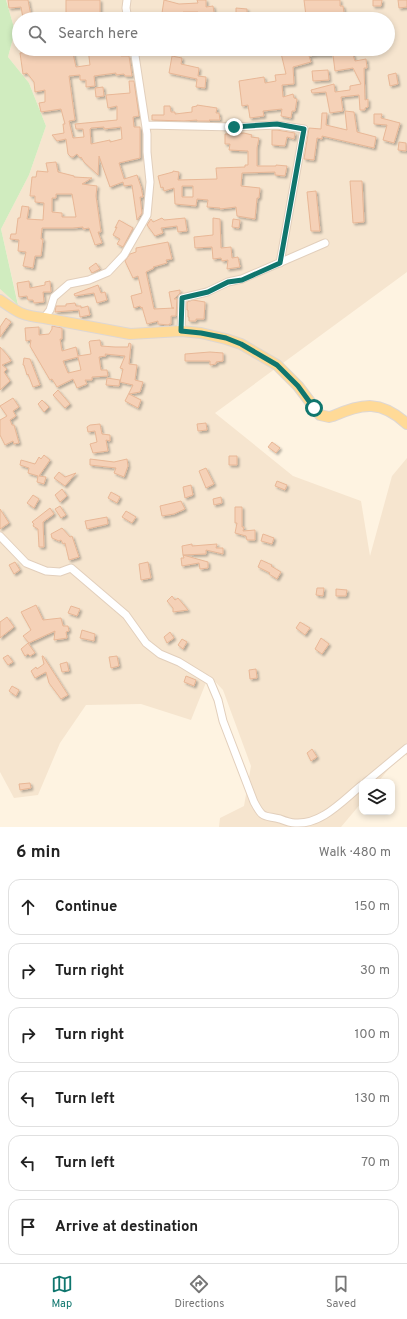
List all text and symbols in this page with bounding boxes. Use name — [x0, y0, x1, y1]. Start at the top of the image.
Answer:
search box — [12, 12, 395, 56]
icon: search — [26, 23, 48, 45]
text: Search here — [58, 25, 138, 44]
route end — [225, 118, 243, 136]
route start — [305, 399, 323, 417]
map controls — [359, 779, 395, 815]
button: layers — [359, 779, 395, 815]
text: 6 min — [16, 842, 60, 864]
text: Walk · 480 m — [319, 845, 391, 861]
icon: ahead — [17, 896, 39, 918]
text: Continue — [55, 898, 117, 917]
text: 150 m — [355, 899, 390, 915]
icon: right — [17, 960, 39, 982]
text: Turn right — [55, 962, 124, 981]
text: 30 m — [360, 963, 390, 979]
icon: right — [17, 1024, 39, 1046]
text: Turn right — [55, 1026, 124, 1045]
text: 100 m — [354, 1027, 390, 1043]
icon: left — [17, 1088, 39, 1110]
text: Turn left — [55, 1090, 115, 1109]
text: 130 m — [355, 1091, 390, 1107]
icon: left — [17, 1152, 39, 1174]
text: Turn left — [55, 1154, 115, 1173]
text: 70 m — [361, 1155, 390, 1171]
icon: arrive — [17, 1216, 39, 1238]
text: Arrive at destination — [55, 1218, 198, 1237]
tab: Map — [51, 1273, 73, 1311]
tab: Directions — [174, 1273, 224, 1311]
tab: Saved — [326, 1273, 356, 1311]

